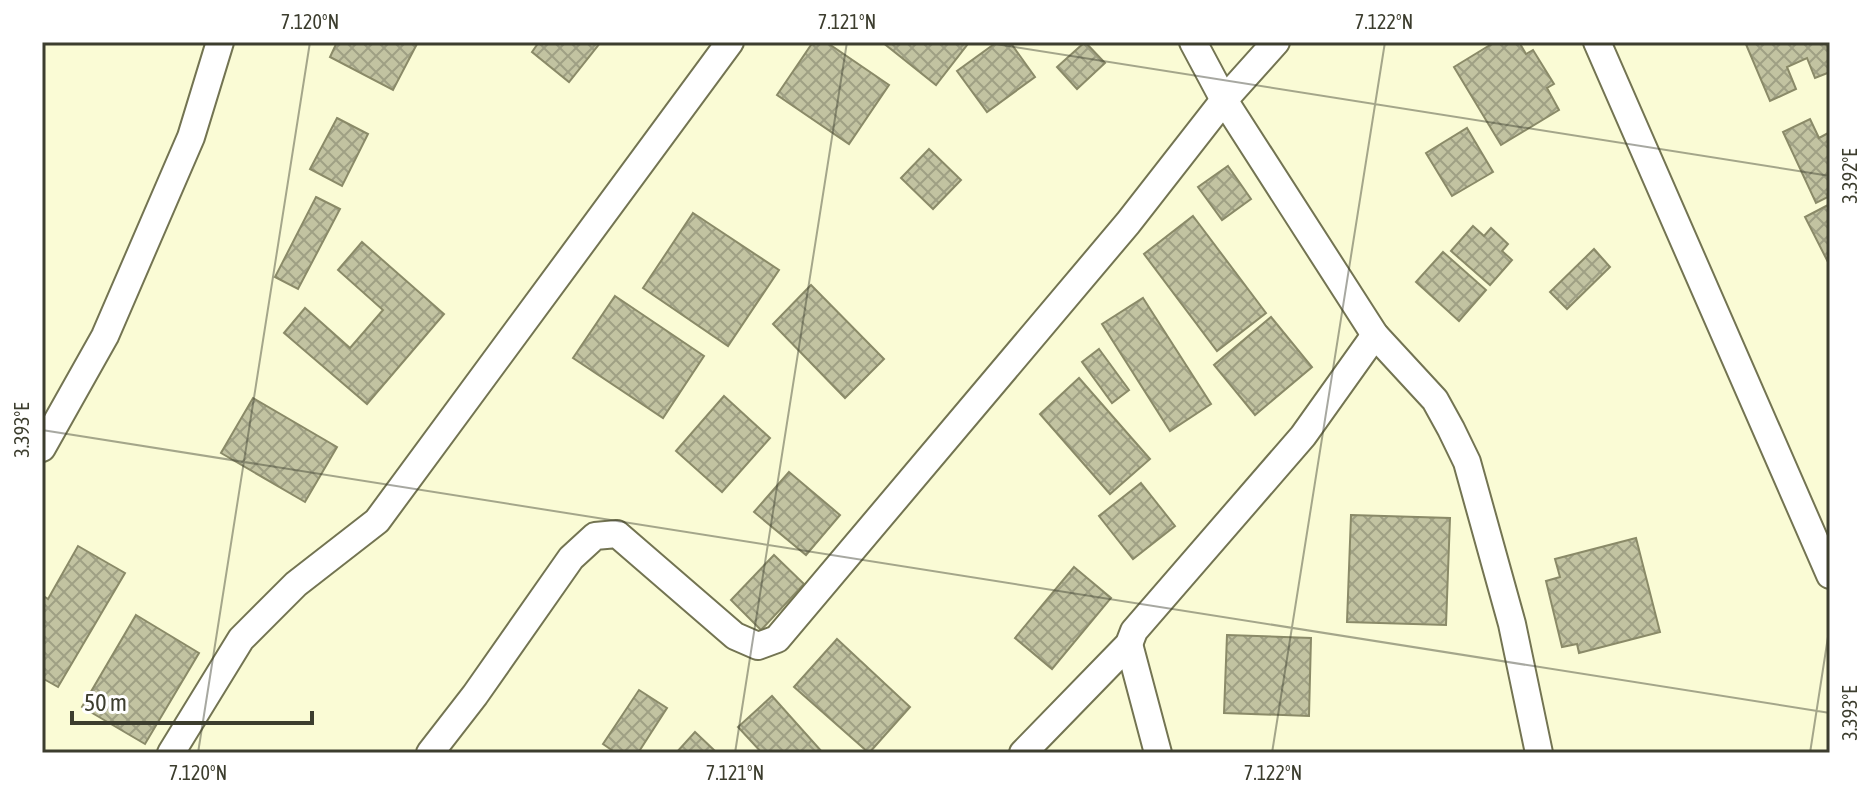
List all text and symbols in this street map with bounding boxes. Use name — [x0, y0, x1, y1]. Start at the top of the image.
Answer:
text: 7.120°N — [281, 10, 339, 33]
text: 7.121°N — [818, 10, 876, 33]
text: 7.122°N — [1355, 10, 1413, 33]
text: 3.392°E — [1838, 148, 1861, 204]
text: 3.393°E — [10, 402, 33, 458]
scale bar — [72, 675, 312, 725]
text: 3.393°E — [1838, 685, 1861, 741]
text: 50 m — [84, 689, 127, 716]
text: 7.120°N — [169, 761, 227, 784]
text: 7.121°N — [706, 761, 764, 784]
text: 7.122°N — [1244, 761, 1302, 784]

